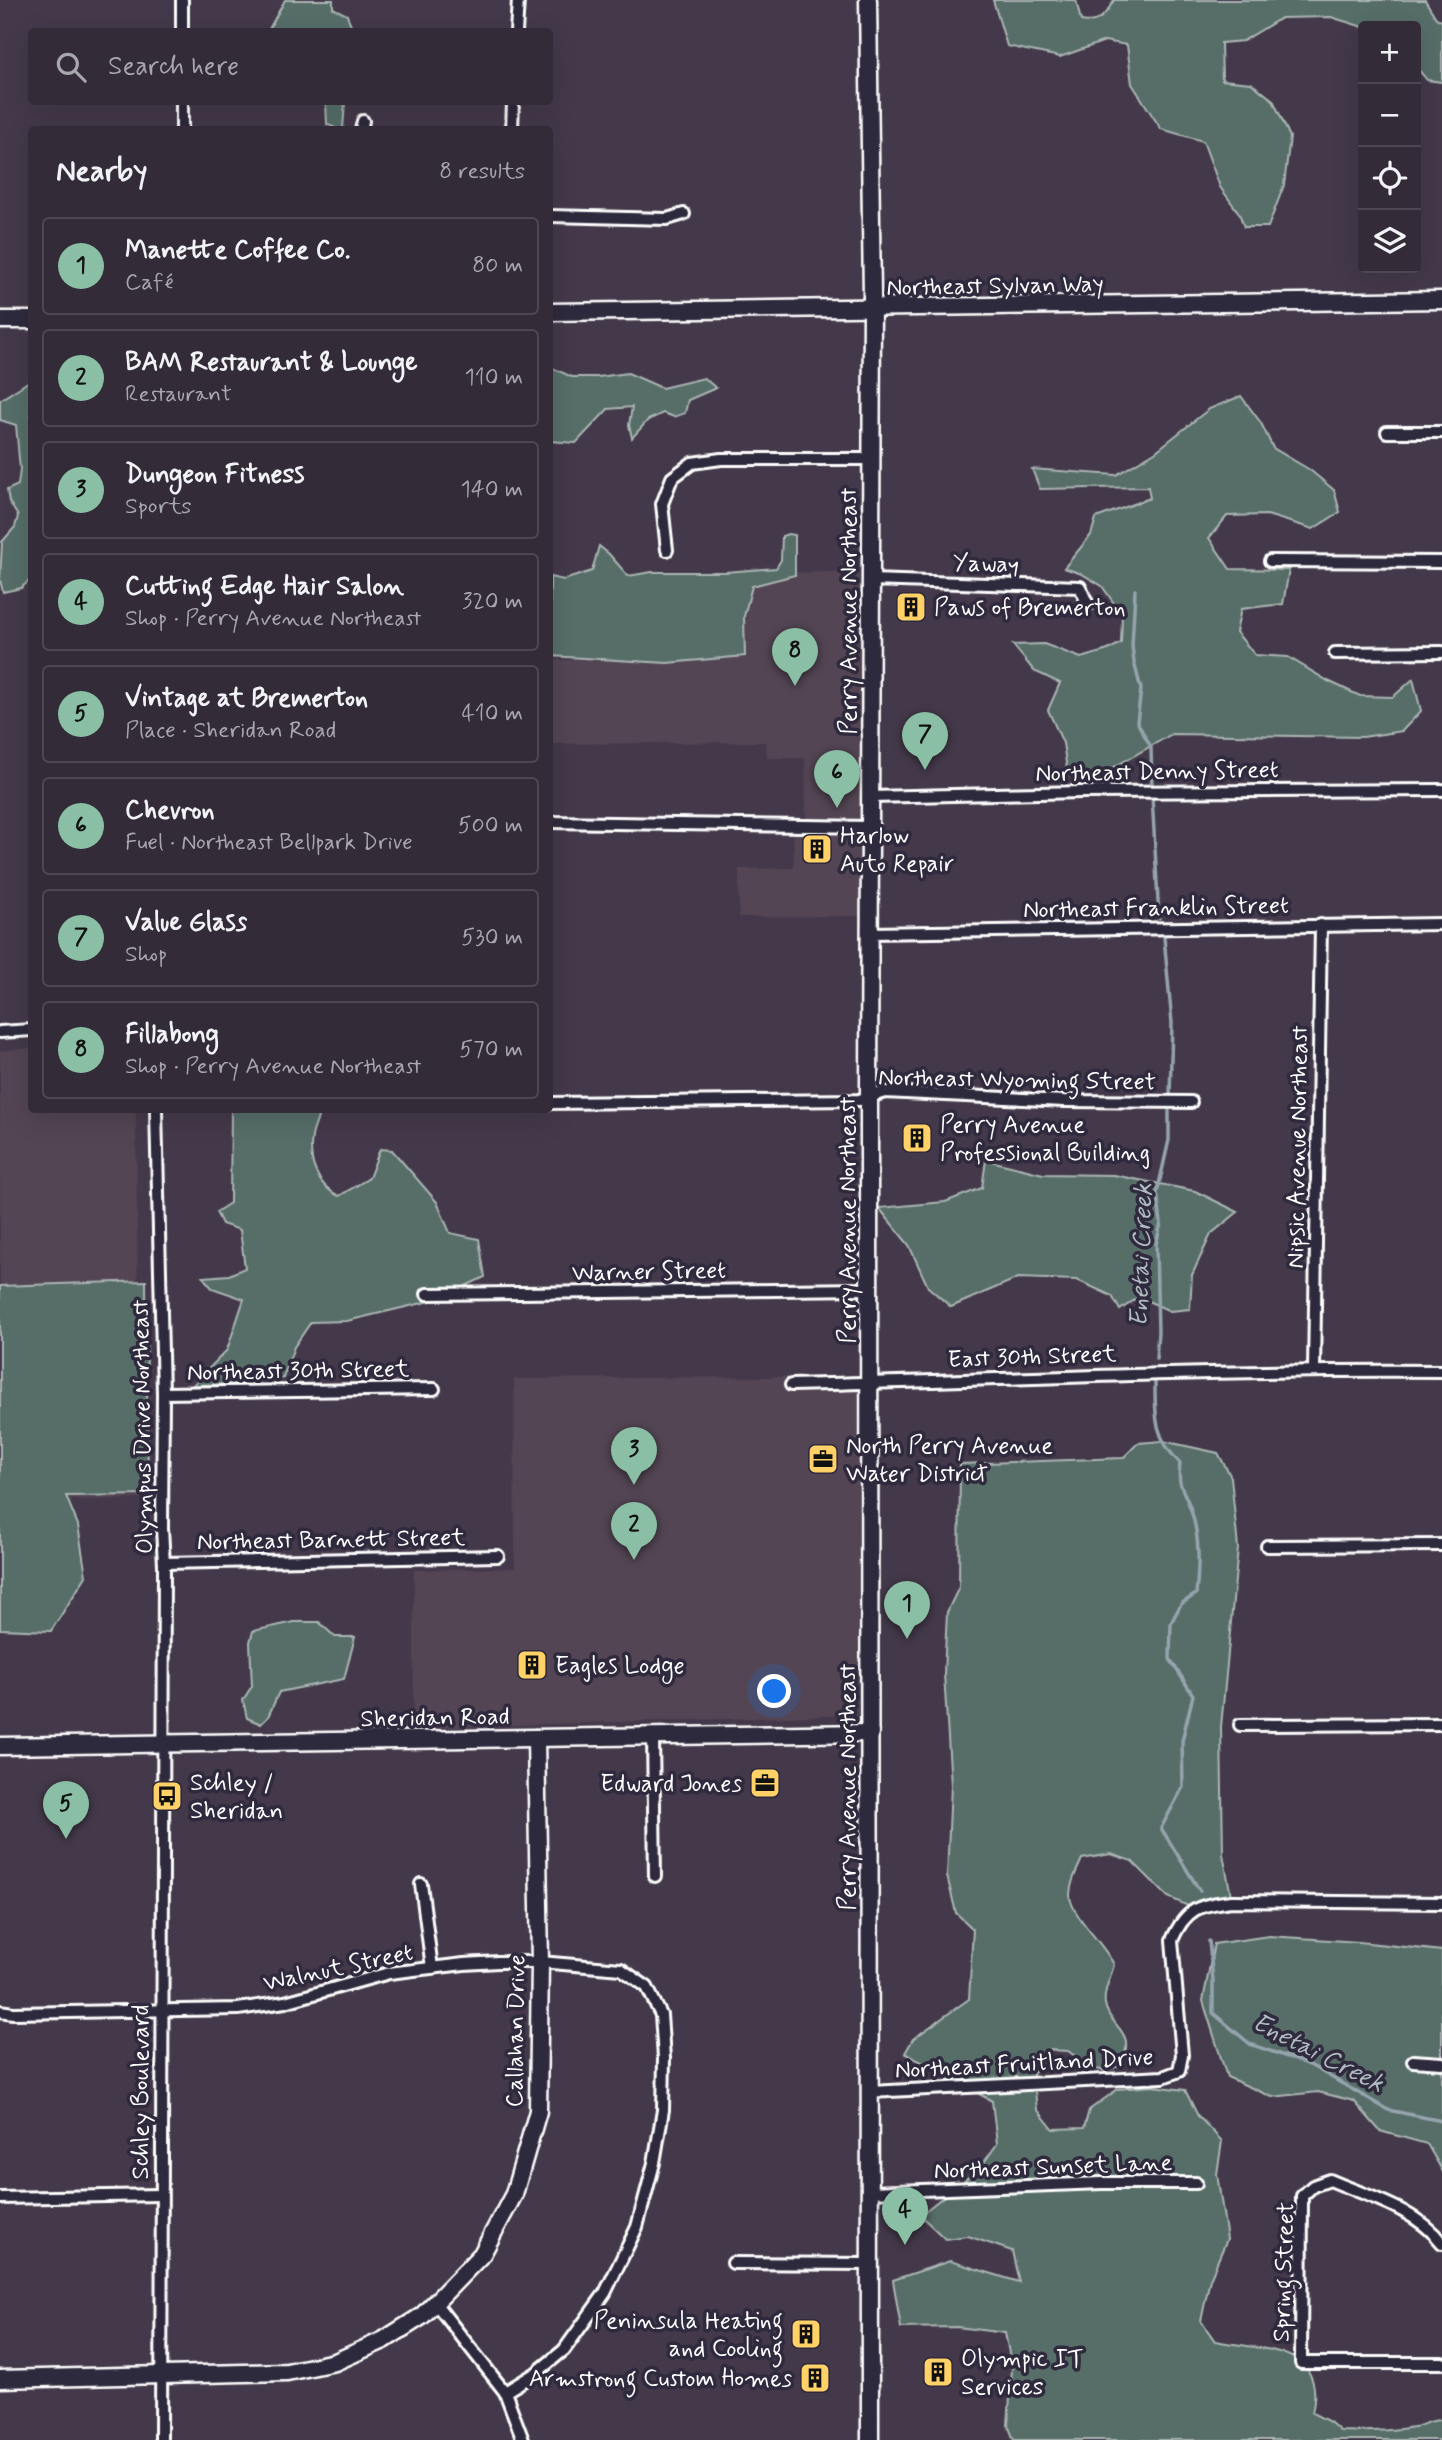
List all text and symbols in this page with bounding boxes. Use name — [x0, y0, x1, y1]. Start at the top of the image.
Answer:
map controls — [1358, 21, 1421, 273]
button: + — [1358, 21, 1421, 84]
search box — [28, 28, 553, 105]
icon: search — [52, 48, 90, 86]
text: Search here — [108, 50, 239, 84]
button: − — [1358, 84, 1421, 147]
button: locate — [1358, 147, 1421, 210]
text: Nearby — [56, 152, 147, 191]
text: 8 results — [439, 157, 525, 187]
button: layers — [1358, 210, 1421, 273]
text: Manette Coffee Co. — [125, 234, 350, 268]
text: 1 — [76, 251, 86, 281]
text: 80 m — [472, 251, 523, 281]
text: Café — [125, 268, 174, 298]
street label: Northeast Sylvan Way — [886, 269, 1104, 304]
text: BAM Restaurant & Lounge — [125, 346, 417, 380]
text: 2 — [75, 363, 87, 393]
text: 110 m — [464, 363, 523, 393]
text: Restaurant — [125, 380, 232, 410]
text: Dungeon Fitness — [125, 458, 304, 492]
text: 3 — [76, 475, 86, 505]
text: 140 m — [460, 475, 523, 505]
street label: Perry Avenue Northeast — [834, 487, 865, 734]
text: Sports — [125, 492, 192, 522]
street label: Yaway — [952, 548, 1020, 581]
text: Cutting Edge Hair Salon — [125, 570, 404, 604]
text: 4 — [74, 587, 88, 617]
text: 320 m — [462, 587, 523, 617]
building icon: Paws of Bremerton — [894, 590, 928, 624]
place label: Paws of Bremerton — [934, 593, 1126, 624]
text: Shop · Perry Avenue Northeast — [125, 604, 421, 634]
pin: 8 — [772, 628, 818, 686]
text: Vintage at Bremerton — [125, 682, 368, 716]
text: 5 — [74, 699, 88, 729]
text: 410 m — [461, 699, 523, 729]
pin: 7 — [902, 712, 948, 770]
text: Place · Sheridan Road — [125, 716, 336, 746]
pin: 6 — [814, 750, 860, 808]
street label: Northeast Denny Street — [1035, 755, 1279, 790]
text: Chevron — [125, 794, 215, 828]
text: 6 — [75, 811, 87, 841]
text: 500 m — [458, 811, 523, 841]
place label: Harlow Auto Repair — [840, 821, 954, 880]
text: Fuel · Northeast Bellpark Drive — [125, 828, 413, 858]
building icon: Harlow Auto Repair — [800, 832, 834, 866]
street label: Northeast Franklin Street — [1023, 891, 1289, 926]
text: Value Glass — [125, 906, 247, 940]
text: 7 — [74, 923, 88, 953]
text: 530 m — [461, 923, 523, 953]
text: Shop — [125, 940, 167, 970]
text: Fillabong — [125, 1018, 219, 1052]
street label: Nipsic Avenue Northeast — [1281, 1025, 1316, 1269]
text: 8 — [75, 1035, 87, 1065]
text: 570 m — [459, 1035, 523, 1065]
text: Shop · Perry Avenue Northeast — [125, 1052, 421, 1082]
street label: Northeast Wyoming Street — [878, 1063, 1156, 1101]
street label: Perry Avenue Northeast — [833, 1096, 864, 1343]
place label: Perry Avenue Professional Building — [940, 1110, 1150, 1169]
building icon: Perry Avenue Professional Building — [900, 1121, 934, 1155]
water label: Enetai Creek — [1122, 1183, 1162, 1328]
street label: Warner Street — [572, 1256, 726, 1289]
street label: Olympus Drive Northeast — [126, 1299, 161, 1554]
street label: East 30th Street — [947, 1339, 1117, 1376]
street label: Northeast 30th Street — [187, 1354, 409, 1389]
pin: 3 — [611, 1427, 657, 1485]
place label: North Perry Avenue Water District — [846, 1431, 1053, 1490]
office icon: North Perry Avenue Water District — [806, 1442, 840, 1476]
pin: 2 — [611, 1502, 657, 1560]
street label: Northeast Barnett Street — [196, 1523, 466, 1558]
pin: 1 — [884, 1581, 930, 1639]
building icon: Eagles Lodge — [515, 1648, 549, 1682]
place label: Eagles Lodge — [555, 1651, 685, 1684]
street label: Perry Avenue Northeast — [833, 1663, 864, 1910]
your location — [757, 1674, 791, 1708]
street label: Sheridan Road — [360, 1702, 510, 1735]
office icon: Edward Jones — [748, 1766, 782, 1800]
place label: Schley / Sheridan — [190, 1768, 283, 1827]
place label: Edward Jones — [600, 1769, 742, 1800]
bus stop icon: Schley / Sheridan — [150, 1779, 184, 1813]
pin: 5 — [43, 1781, 89, 1839]
street label: Walnut Street — [261, 1937, 416, 1999]
street label: Callahan Drive — [500, 1954, 533, 2108]
street label: Schley Boulevard — [126, 2004, 157, 2180]
water label: Enetai Creek — [1246, 2006, 1390, 2102]
street label: Northeast Fruitland Drive — [894, 2042, 1154, 2087]
street label: Northeast Sunset Lane — [933, 2148, 1173, 2187]
pin: 4 — [882, 2187, 928, 2245]
street label: Spring Street — [1267, 2201, 1305, 2343]
place label: Peninsula Heating and Cooling — [594, 2306, 783, 2368]
building icon: Peninsula Heating and Cooling — [789, 2317, 823, 2351]
place label: Olympic IT Services — [961, 2344, 1084, 2403]
building icon: Olympic IT Services — [921, 2355, 955, 2389]
building icon: Armstrong Custom Homes — [798, 2361, 832, 2395]
place label: Armstrong Custom Homes — [529, 2364, 792, 2398]

